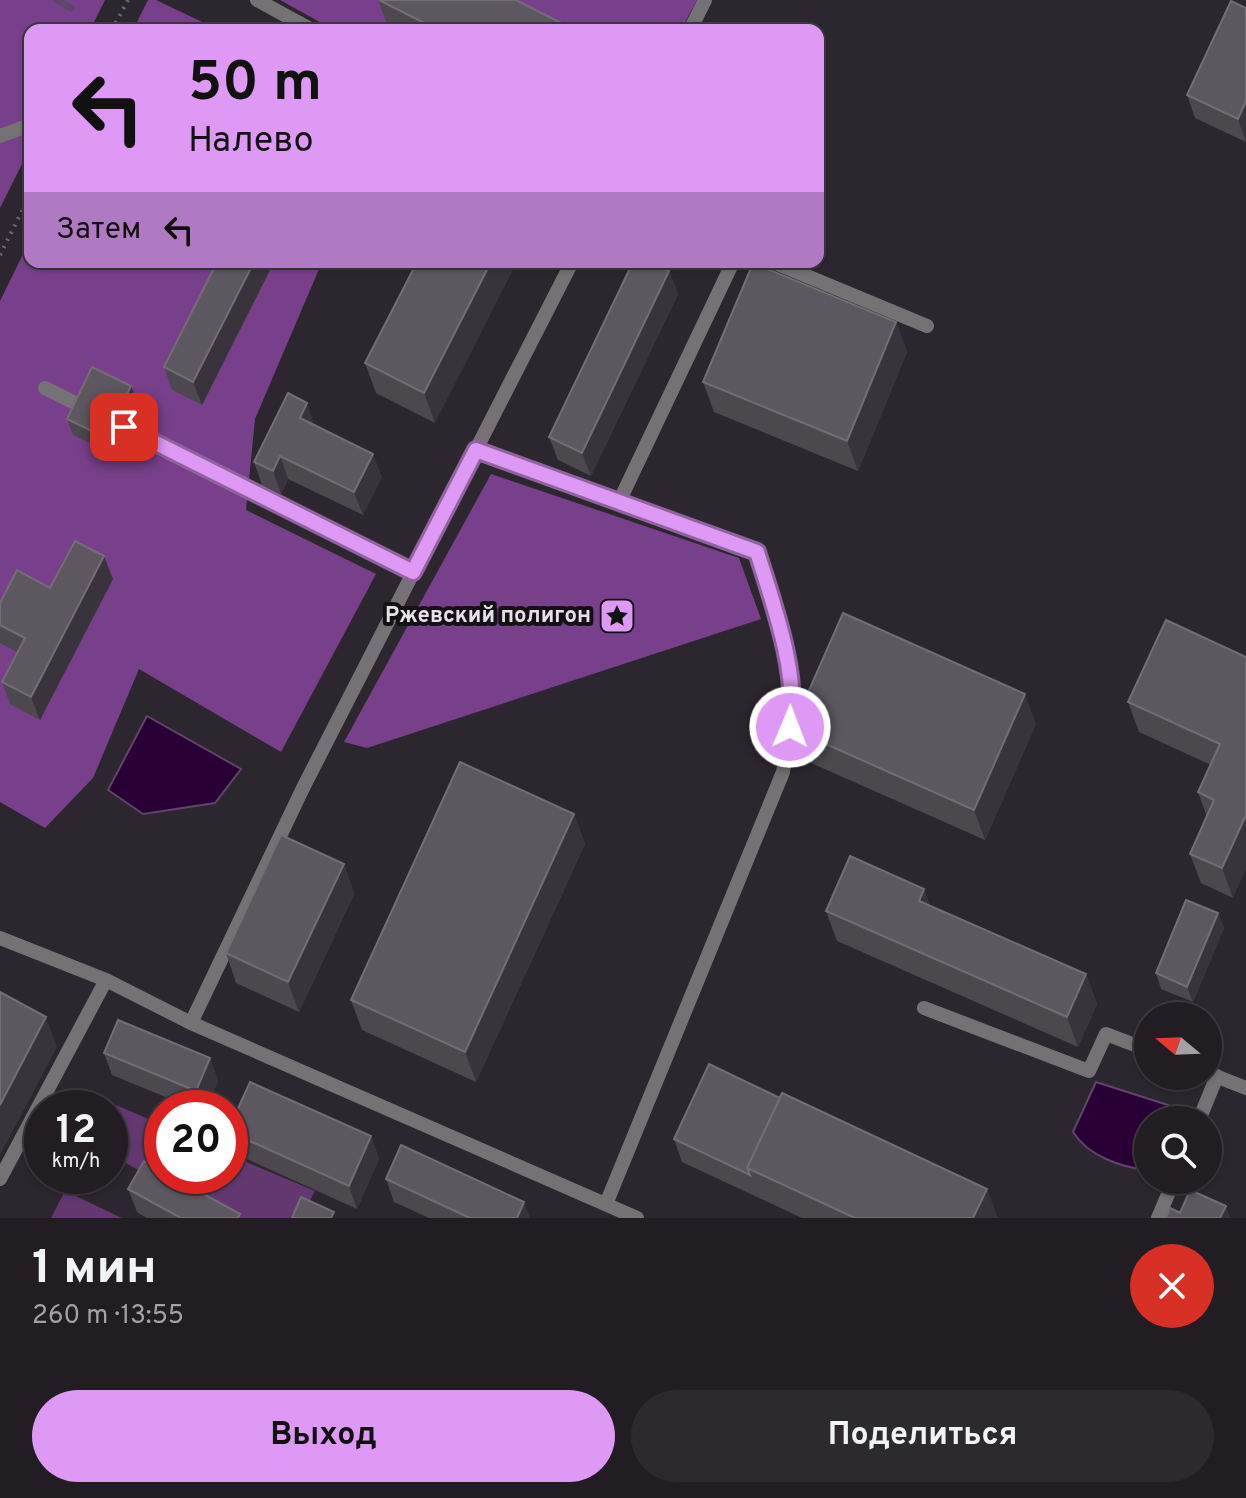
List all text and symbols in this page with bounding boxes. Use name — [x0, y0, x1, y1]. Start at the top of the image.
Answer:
text: 50 m — [188, 50, 322, 120]
icon: left — [56, 56, 160, 160]
text: Налево — [188, 119, 314, 165]
icon: left — [157, 208, 201, 252]
text: Затем — [56, 212, 141, 249]
pin — [90, 393, 158, 461]
icon: arrive — [102, 405, 146, 449]
place icon: Ржевский полигон — [598, 597, 636, 635]
place label: Ржевский полигон — [385, 603, 591, 630]
position arrow — [748, 685, 832, 769]
north arrow — [1134, 1002, 1222, 1090]
map controls — [1134, 1002, 1222, 1194]
speed limit sign: 20 — [144, 1090, 248, 1194]
button: search — [1134, 1106, 1222, 1194]
text: 12 — [56, 1107, 96, 1157]
text: km/h — [52, 1149, 100, 1175]
text: 1 мин — [32, 1240, 157, 1300]
button: close — [1130, 1244, 1214, 1328]
text: 260 m · 13:55 — [32, 1300, 184, 1333]
button: Выход — [32, 1390, 615, 1482]
button: Поделиться — [631, 1390, 1214, 1482]

